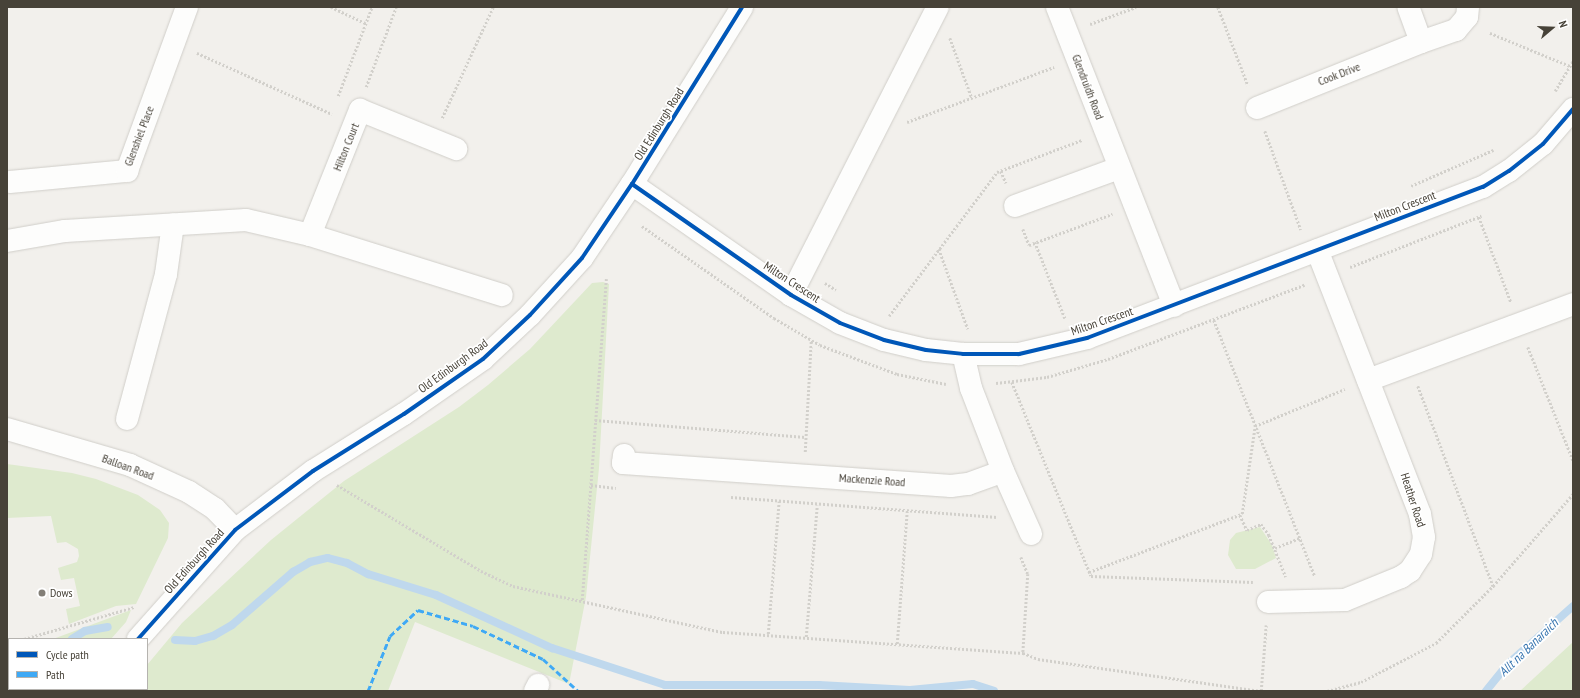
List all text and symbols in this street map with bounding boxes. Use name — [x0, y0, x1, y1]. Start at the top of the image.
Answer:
north arrow — [1532, 8, 1572, 48]
text: N — [1556, 19, 1571, 29]
street label: Glendruidh Road — [1069, 52, 1107, 122]
street label: Cook Drive — [1316, 59, 1362, 89]
street label: Old Edinburgh Road — [631, 85, 687, 163]
street label: Glenshiel Place — [121, 104, 157, 168]
street label: Hilton Court — [330, 121, 362, 173]
street label: Milton Crescent — [1372, 188, 1438, 224]
street label: Milton Crescent — [761, 258, 823, 306]
street label: Milton Crescent — [1069, 304, 1135, 338]
street label: Old Edinburgh Road — [415, 336, 491, 396]
street label: Balloan Road — [100, 451, 156, 483]
street label: Mackenzie Road — [838, 471, 906, 489]
street label: Heather Road — [1397, 471, 1429, 529]
street label: Old Edinburgh Road — [161, 526, 227, 596]
place label: Dows — [50, 586, 73, 600]
marker: Dows — [37, 588, 47, 598]
water label: Allt na Banaraich — [1496, 616, 1562, 680]
legend — [8, 638, 148, 690]
text: Cycle path — [46, 647, 89, 662]
text: Path — [46, 667, 64, 682]

